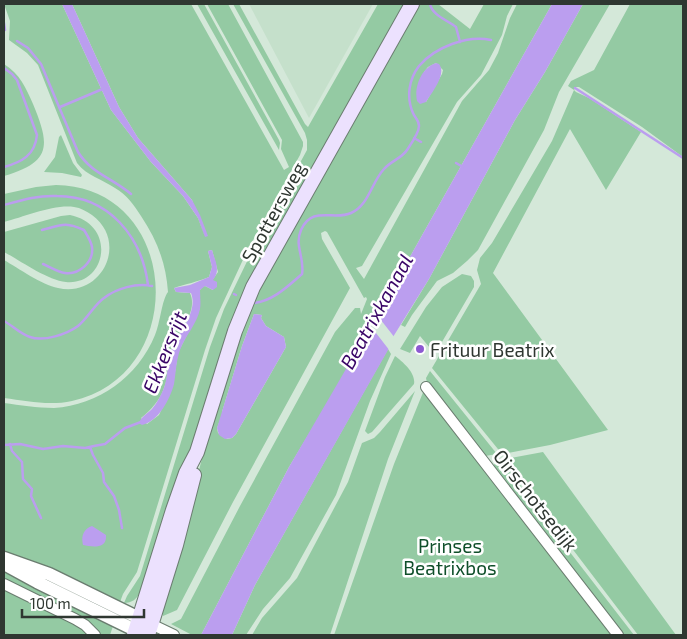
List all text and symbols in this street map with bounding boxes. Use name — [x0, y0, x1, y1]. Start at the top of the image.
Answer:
street label: Spottersweg — [236, 158, 310, 266]
water label: Beatrixkanaal — [335, 249, 417, 373]
water label: Ekkersrijt — [137, 307, 191, 396]
place label: Frituur Beatrix — [430, 338, 555, 361]
marker: Frituur Beatrix — [414, 343, 426, 355]
street label: Oirschotsedijk — [489, 444, 583, 556]
park label: Prinses Beatrixbos — [403, 534, 497, 579]
scale bar — [22, 586, 145, 618]
text: 100 m — [30, 594, 71, 612]

